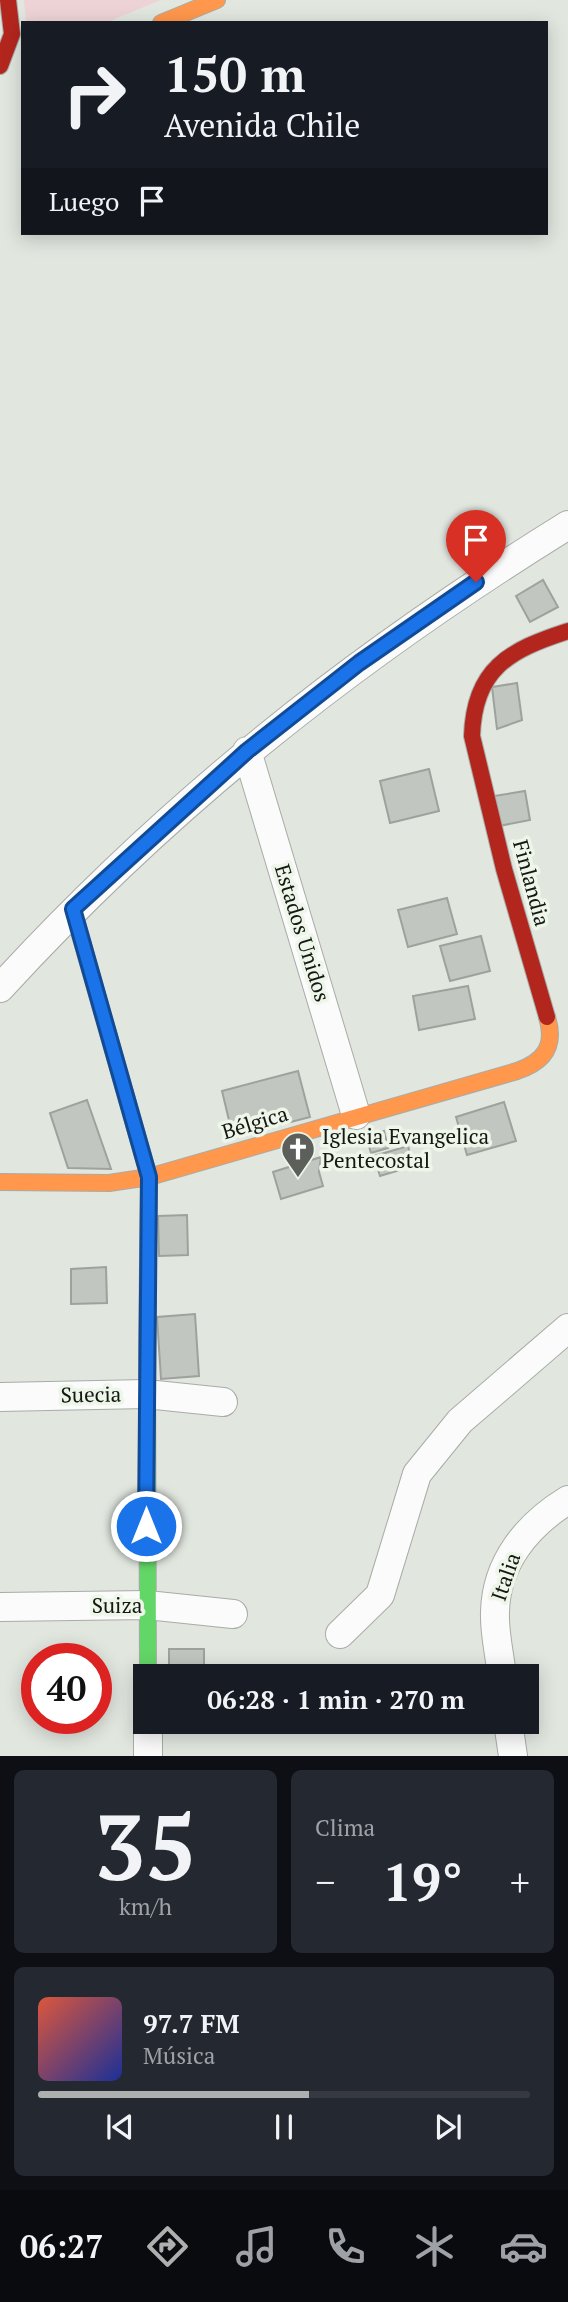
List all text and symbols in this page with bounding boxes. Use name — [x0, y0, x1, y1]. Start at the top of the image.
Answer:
text: 150 m — [164, 41, 306, 106]
icon: right — [49, 49, 140, 140]
text: Avenida Chile — [164, 104, 360, 146]
icon: arrive — [133, 182, 171, 220]
text: Luego — [49, 184, 119, 218]
pin — [446, 510, 506, 582]
icon: arrive — [457, 521, 495, 559]
street label: Finlandia — [507, 837, 557, 929]
street label: Estados Unidos — [269, 861, 337, 1005]
street label: Bélgica — [218, 1099, 291, 1145]
place label: Iglesia Evangelica Pentecostal — [322, 1122, 489, 1174]
church icon: Iglesia Evangelica Pentecostal — [279, 1130, 317, 1179]
street label: Suecia — [60, 1379, 122, 1409]
position arrow — [109, 1489, 183, 1563]
street label: Italia — [484, 1549, 526, 1604]
street label: Suiza — [92, 1591, 143, 1619]
speed limit sign: 40 — [21, 1643, 112, 1734]
text: 06:28 · 1 min · 270 m — [207, 1682, 465, 1716]
text: 35 — [94, 1785, 197, 1906]
text: Clima — [315, 1812, 375, 1843]
text: 19° — [382, 1847, 463, 1916]
text: − — [315, 1857, 335, 1907]
text: + — [510, 1857, 530, 1907]
text: km/h — [119, 1891, 172, 1922]
text: 97.7 FM — [143, 2006, 240, 2040]
text: Música — [143, 2040, 215, 2071]
icon: previous — [101, 2108, 139, 2146]
icon: pause — [265, 2108, 303, 2146]
icon: next — [429, 2108, 467, 2146]
icon: directions — [143, 2222, 192, 2271]
icon: music — [232, 2222, 281, 2271]
icon: phone — [321, 2222, 370, 2271]
icon: climate — [410, 2222, 459, 2271]
icon: car — [499, 2222, 548, 2271]
text: 06:27 — [20, 2225, 103, 2267]

